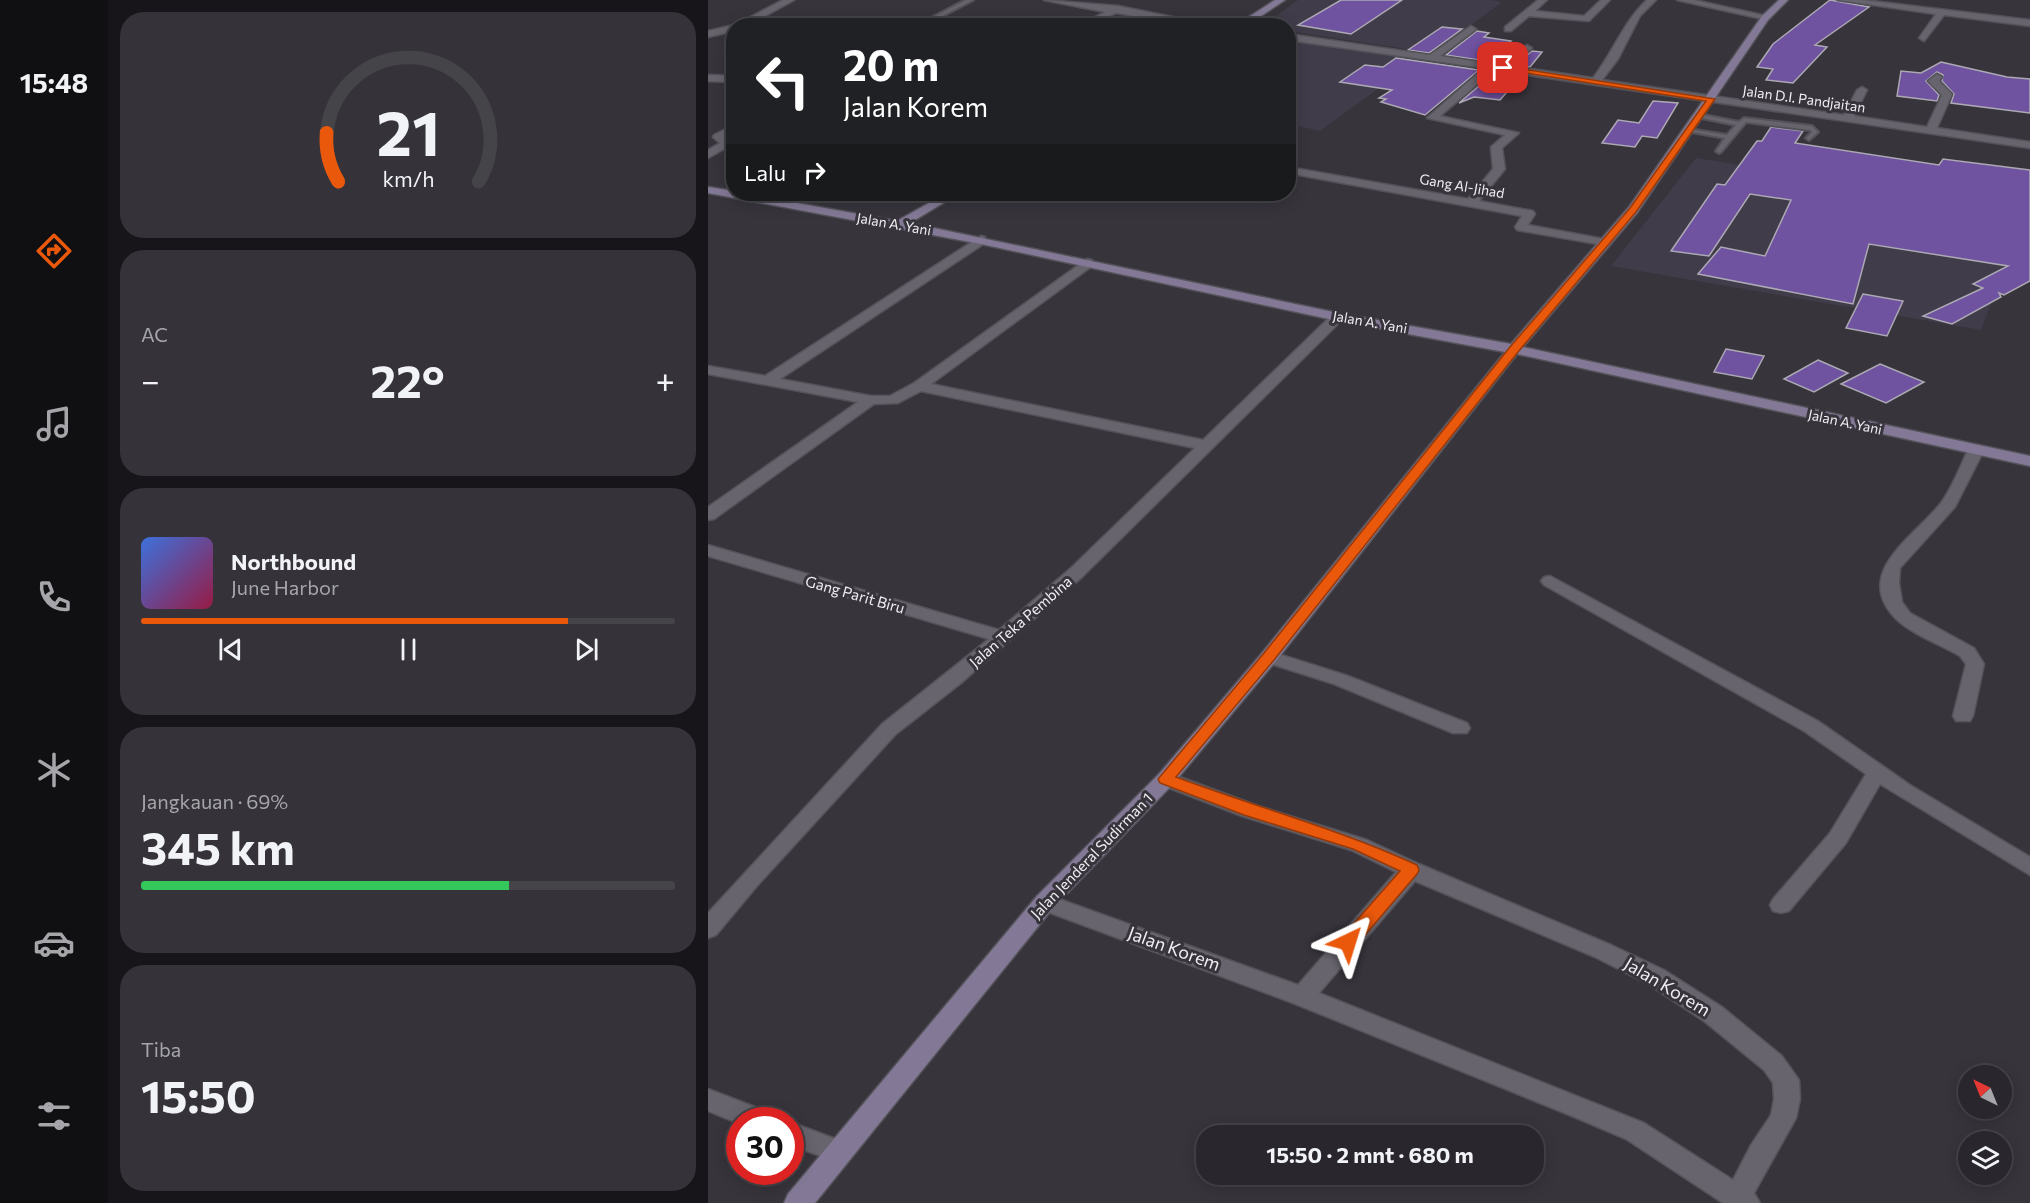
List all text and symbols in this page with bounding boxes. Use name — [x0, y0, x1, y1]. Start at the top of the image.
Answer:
text: 20 m — [843, 38, 939, 90]
icon: left — [744, 42, 822, 120]
pin — [1477, 42, 1528, 93]
icon: arrive — [1486, 51, 1519, 84]
text: 15:48 — [20, 66, 88, 99]
street label: Jalan D.I. Pandjaitan — [1742, 81, 1867, 116]
text: Jalan Korem — [843, 90, 988, 123]
text: 21 — [376, 93, 440, 169]
icon: right — [798, 156, 831, 189]
text: Lalu — [744, 159, 786, 186]
text: km/h — [382, 165, 434, 191]
street label: Gang Al-Jihad — [1418, 170, 1506, 201]
street label: Jalan A. Yani — [856, 209, 933, 238]
icon: directions — [33, 230, 75, 272]
street label: Jalan A. Yani — [1332, 307, 1409, 336]
text: AC — [141, 322, 168, 346]
text: 22° — [371, 352, 445, 407]
text: − — [141, 359, 160, 400]
text: + — [656, 359, 675, 400]
icon: music — [33, 403, 75, 445]
street label: Jalan A. Yani — [1807, 405, 1884, 438]
text: Northbound — [231, 548, 356, 575]
street label: Gang Parit Biru — [804, 571, 907, 617]
street label: Jalan Teka Pembina — [965, 572, 1075, 671]
text: June Harbor — [231, 575, 339, 599]
icon: phone — [33, 576, 75, 618]
icon: previous — [214, 633, 247, 666]
icon: pause — [392, 633, 425, 666]
icon: next — [570, 633, 603, 666]
icon: climate — [33, 749, 75, 791]
text: Jangkauan · 69% — [141, 789, 288, 813]
street label: Jalan Jenderal Sudirman 1 — [1027, 789, 1156, 922]
text: 345 km — [141, 819, 295, 874]
position arrow — [1316, 910, 1380, 974]
street label: Jalan Korem — [1125, 921, 1224, 975]
icon: car — [33, 922, 75, 964]
street label: Jalan Korem — [1620, 952, 1715, 1020]
text: Tiba — [141, 1037, 181, 1061]
north arrow — [1958, 1065, 2012, 1119]
map controls — [1958, 1065, 2012, 1185]
text: 15:50 — [141, 1067, 256, 1122]
icon: filters — [33, 1095, 75, 1137]
speed limit sign: 30 — [726, 1107, 804, 1185]
button: layers — [1958, 1131, 2012, 1185]
text: 15:50 · 2 mnt · 680 m — [1266, 1141, 1474, 1168]

